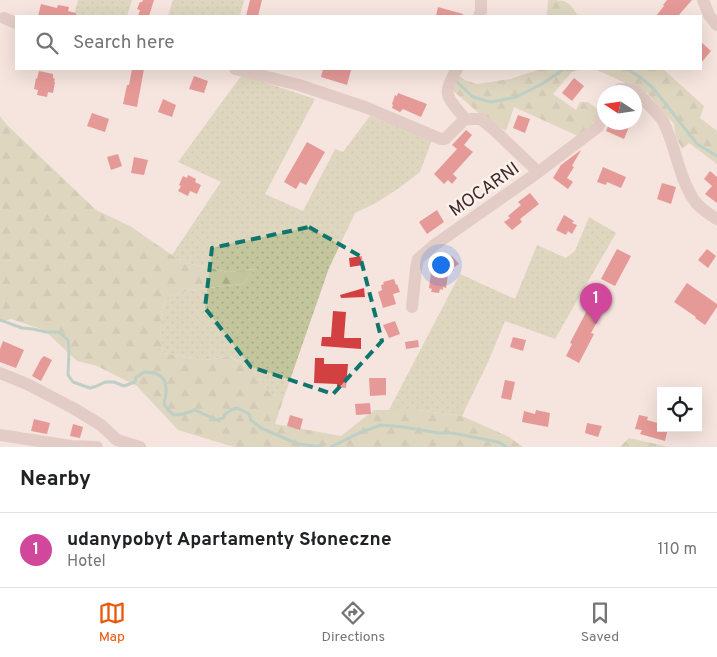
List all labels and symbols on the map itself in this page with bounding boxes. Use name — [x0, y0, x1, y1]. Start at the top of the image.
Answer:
north arrow — [597, 85, 642, 130]
street label: MOCARNI — [445, 158, 524, 223]
your location — [428, 252, 454, 278]
pin: 1 — [580, 283, 612, 324]

